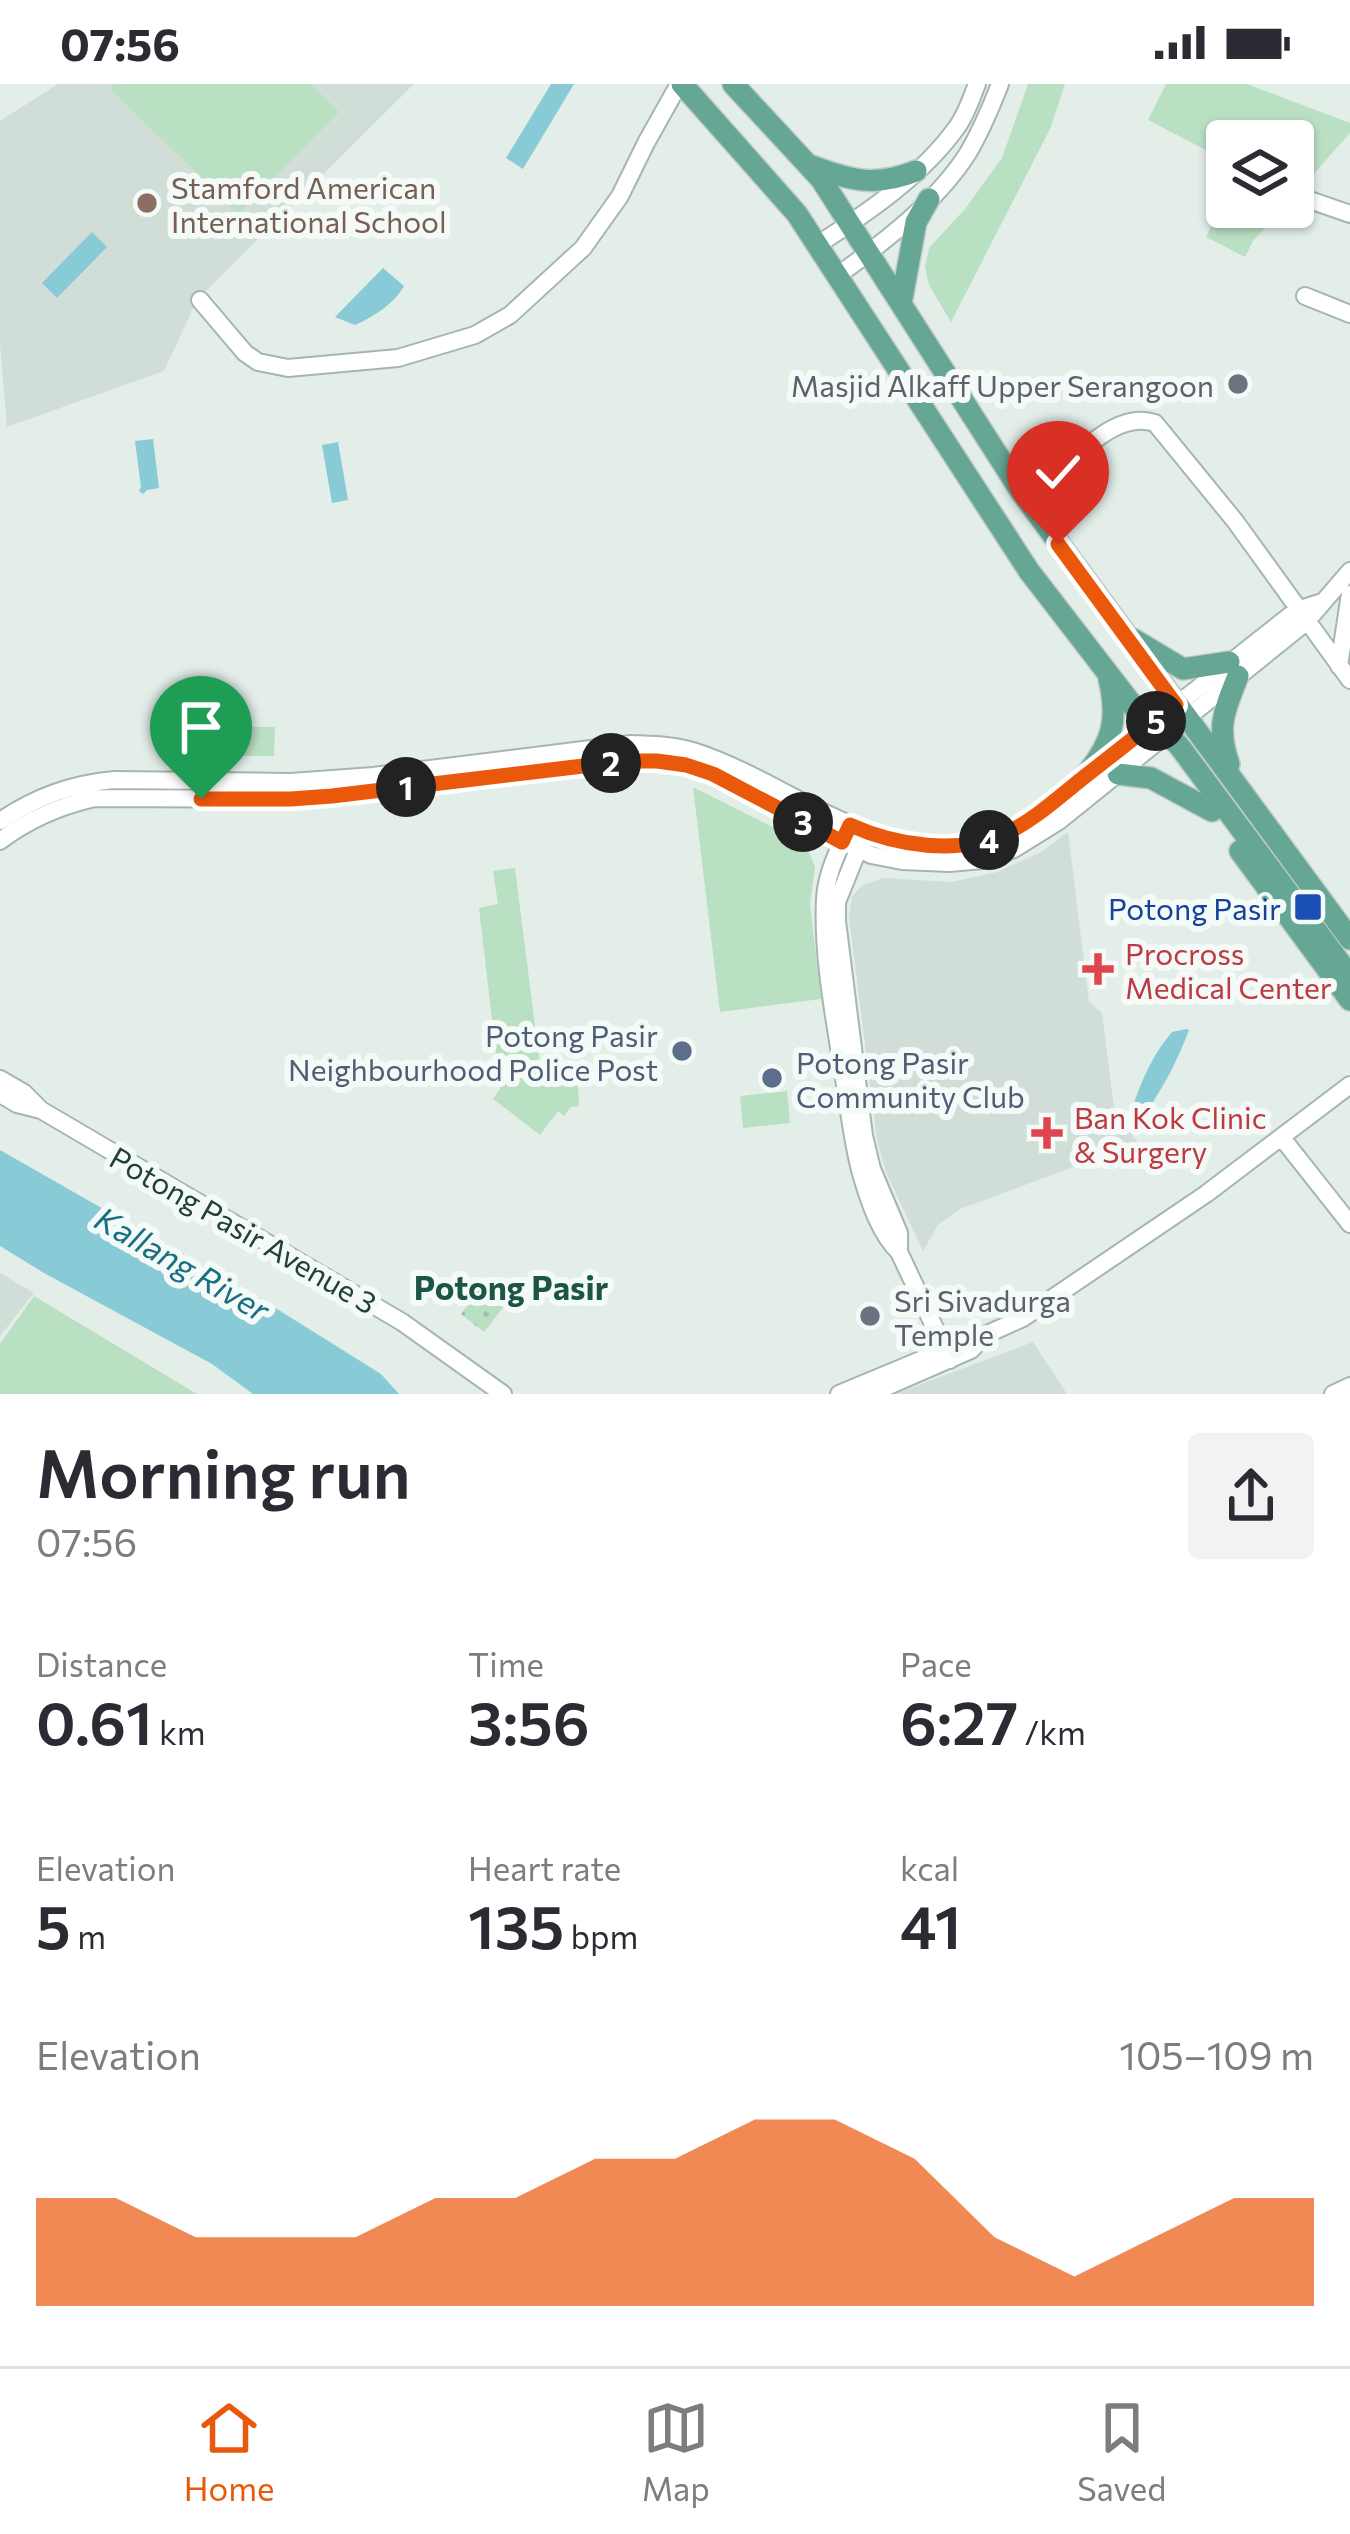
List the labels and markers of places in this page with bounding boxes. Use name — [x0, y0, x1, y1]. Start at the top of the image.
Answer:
place label: Stamford American International School — [171, 168, 447, 239]
marker: Stamford American International School — [134, 190, 160, 216]
place label: Masjid Alkaff Upper Serangoon — [791, 366, 1214, 403]
marker: Masjid Alkaff Upper Serangoon — [1225, 371, 1251, 397]
pin — [1007, 421, 1109, 544]
pin — [150, 676, 252, 799]
pin: 5 — [1126, 691, 1186, 751]
pin: 2 — [581, 733, 641, 793]
pin: 1 — [376, 757, 436, 817]
pin: 3 — [773, 792, 833, 852]
pin: 4 — [959, 810, 1019, 870]
place label: Potong Pasir — [1108, 889, 1281, 926]
marker: Potong Pasir — [1292, 891, 1324, 923]
place label: Procross Medical Center — [1125, 934, 1332, 1005]
marker: Procross Medical Center — [1082, 953, 1114, 985]
place label: Potong Pasir Neighbourhood Police Post — [288, 1016, 658, 1087]
marker: Potong Pasir Neighbourhood Police Post — [669, 1038, 695, 1064]
place label: Potong Pasir Community Club — [796, 1043, 1025, 1114]
marker: Potong Pasir Community Club — [759, 1065, 785, 1091]
place label: Ban Kok Clinic & Surgery — [1074, 1098, 1267, 1169]
marker: Ban Kok Clinic & Surgery — [1031, 1117, 1063, 1149]
place label: Sri Sivadurga Temple — [894, 1281, 1071, 1352]
marker: Sri Sivadurga Temple — [857, 1303, 883, 1329]

